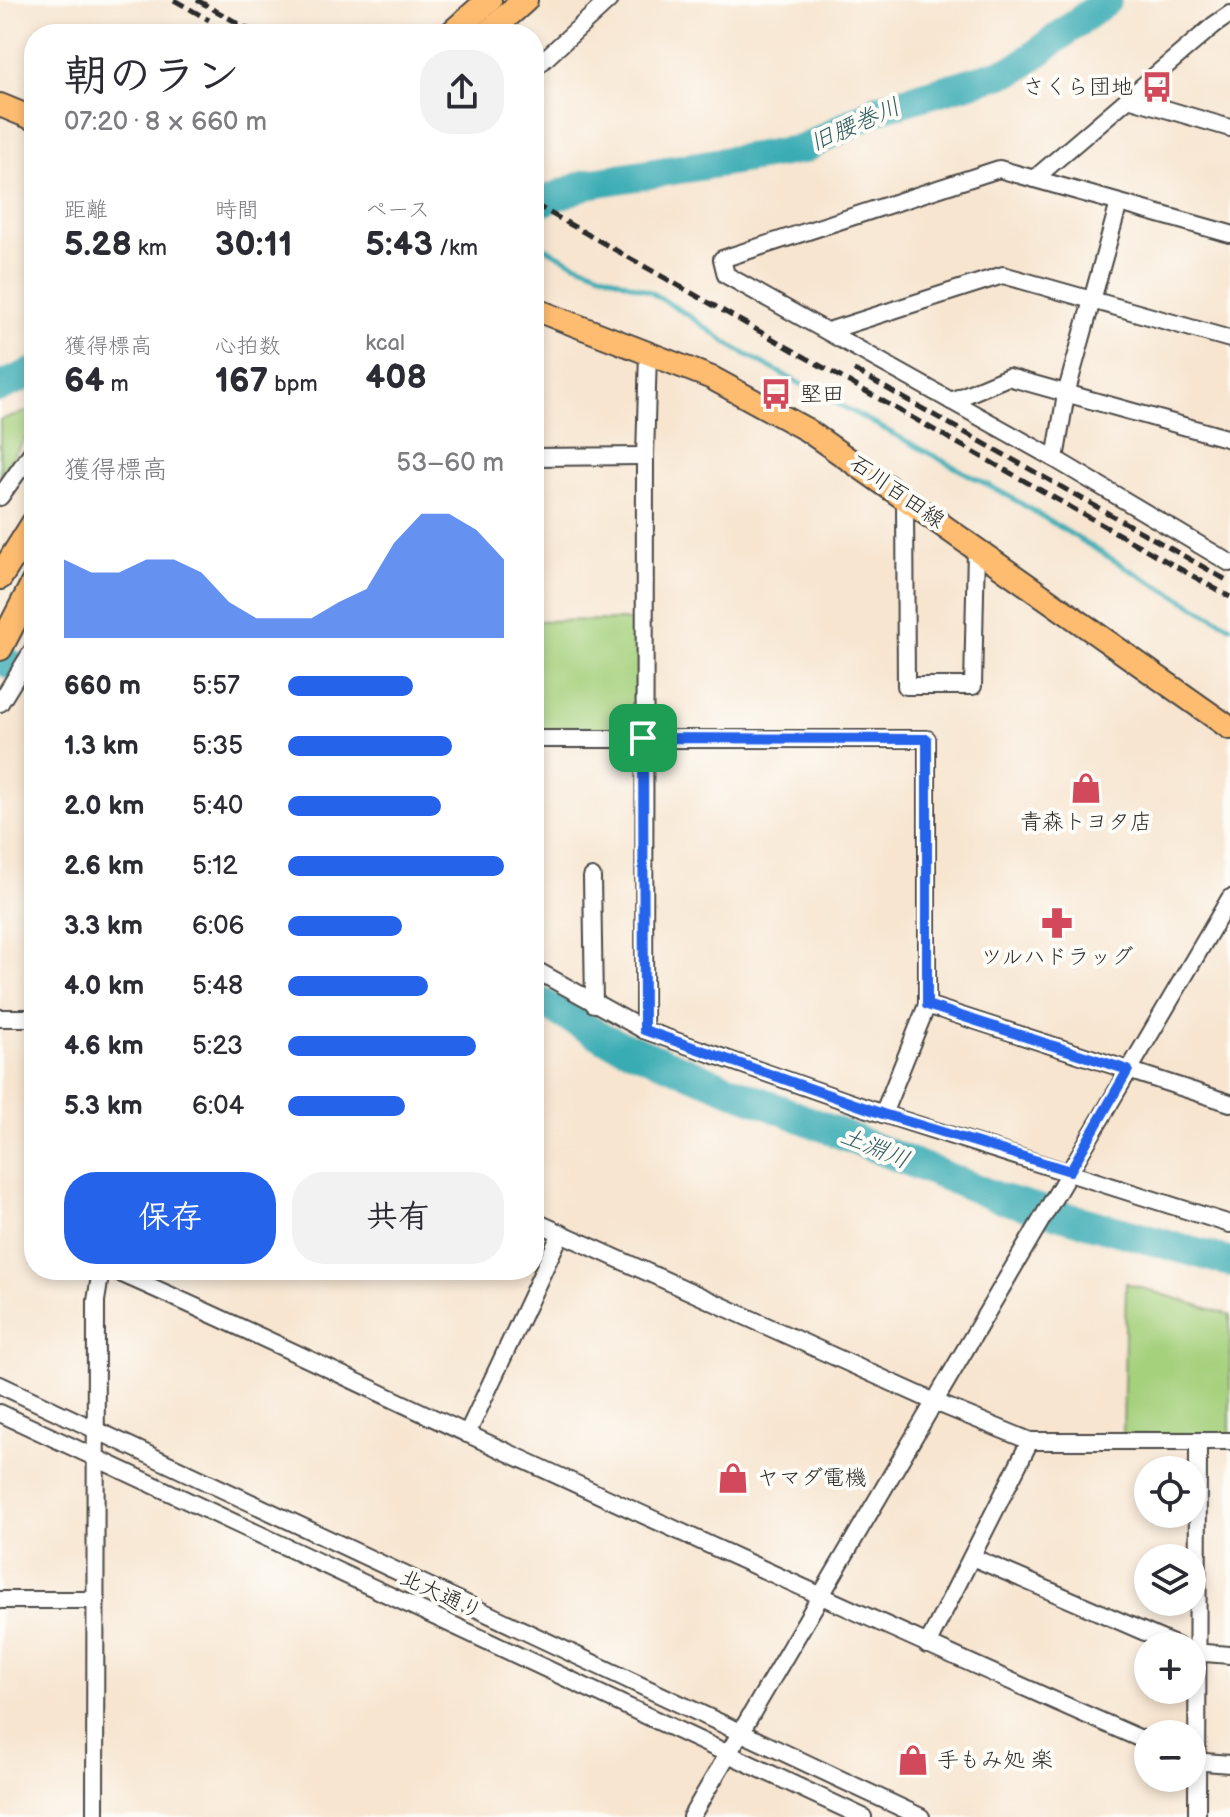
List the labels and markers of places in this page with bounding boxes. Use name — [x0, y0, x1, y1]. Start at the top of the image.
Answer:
bus stop icon: さくら団地 — [1140, 70, 1174, 104]
place label: さくら団地 — [1023, 74, 1133, 101]
bus stop icon: 堅田 — [759, 377, 793, 411]
place label: 堅田 — [800, 381, 844, 408]
pin — [609, 704, 677, 772]
shop icon: 青森トヨタ店 — [1069, 771, 1103, 805]
place label: 青森トヨタ店 — [1020, 809, 1152, 836]
pharmacy icon: ツルハドラッグ — [1040, 906, 1074, 940]
place label: ツルハドラッグ — [980, 944, 1134, 971]
shop icon: ヤマダ電機 — [716, 1461, 750, 1495]
place label: ヤマダ電機 — [757, 1465, 867, 1492]
shop icon: 手もみ処 楽 — [896, 1743, 930, 1777]
place label: 手もみ処 楽 — [937, 1747, 1053, 1774]

